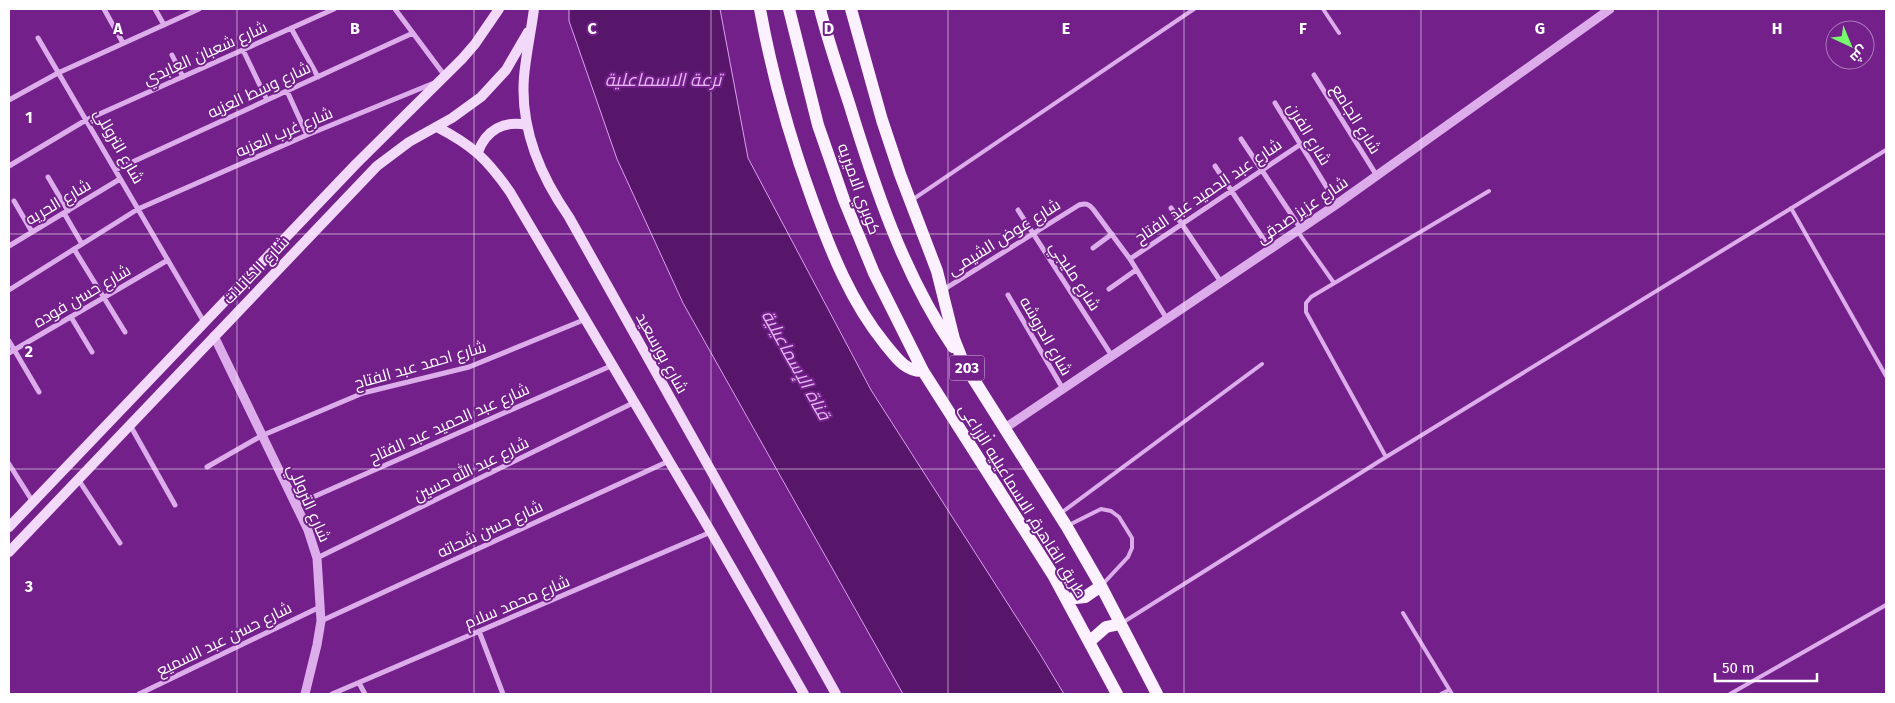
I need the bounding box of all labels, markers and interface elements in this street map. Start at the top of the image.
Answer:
street label: شارع شعبان العابدي [140,17,272,93]
text: A [112,19,123,38]
text: B [350,19,360,38]
text: C [587,19,597,38]
text: D [824,19,834,38]
text: E [1062,19,1070,38]
text: F [1299,19,1307,38]
text: G [1535,19,1545,38]
text: H [1772,19,1782,38]
north arrow [1825,20,1875,70]
text: ش [1846,42,1871,66]
street label: شارع وسط العزبه [205,58,314,124]
water label: ترعة الاسماعلية [605,69,724,91]
street label: شارع الجامع [1325,81,1385,158]
street label: شارع الفرن [1281,99,1335,170]
street label: شارع غرب العزبه [233,103,336,163]
street label: شارع التروللي [86,105,148,189]
text: 1 [25,108,33,127]
street label: شارع عبد الحميد عبد الفتاح [1131,135,1286,249]
street label: كوبري الاميريه [830,141,884,239]
street label: شارع عزيز صدقى [1253,172,1353,249]
street label: شارع الحريه [22,175,95,231]
street label: شارع عوض الشيمى [944,195,1065,281]
street label: شارع الكابلات [219,232,294,309]
street label: شارع مليجي [1042,238,1104,316]
street label: شارع حسن فوده [30,261,135,333]
street label: شارع الدروشه [1014,293,1076,380]
water label: قناة الإسماعيلية [757,306,836,425]
street label: شارع بورسعيد [630,309,692,398]
street label: شارع احمد عبد الفتاح [352,337,489,395]
text: 2 [25,342,33,361]
road number: 203 [950,356,984,380]
street label: شارع عبد الحميد عبد الفتاح [366,379,533,469]
street label: طريق القاهرة, الاسماعيليه الزراعى [954,400,1091,602]
street label: شارع عبد الله حسين [410,432,533,507]
street label: شارع التروللي [280,461,335,547]
street label: شارع حسن شحاته [434,496,547,564]
street label: شارع محمد سلام [461,571,573,635]
text: 3 [24,577,33,596]
street label: شارع حسن عبد السميع [153,598,296,682]
scale bar [1715,650,1818,682]
text: 50 m [1722,659,1755,677]

